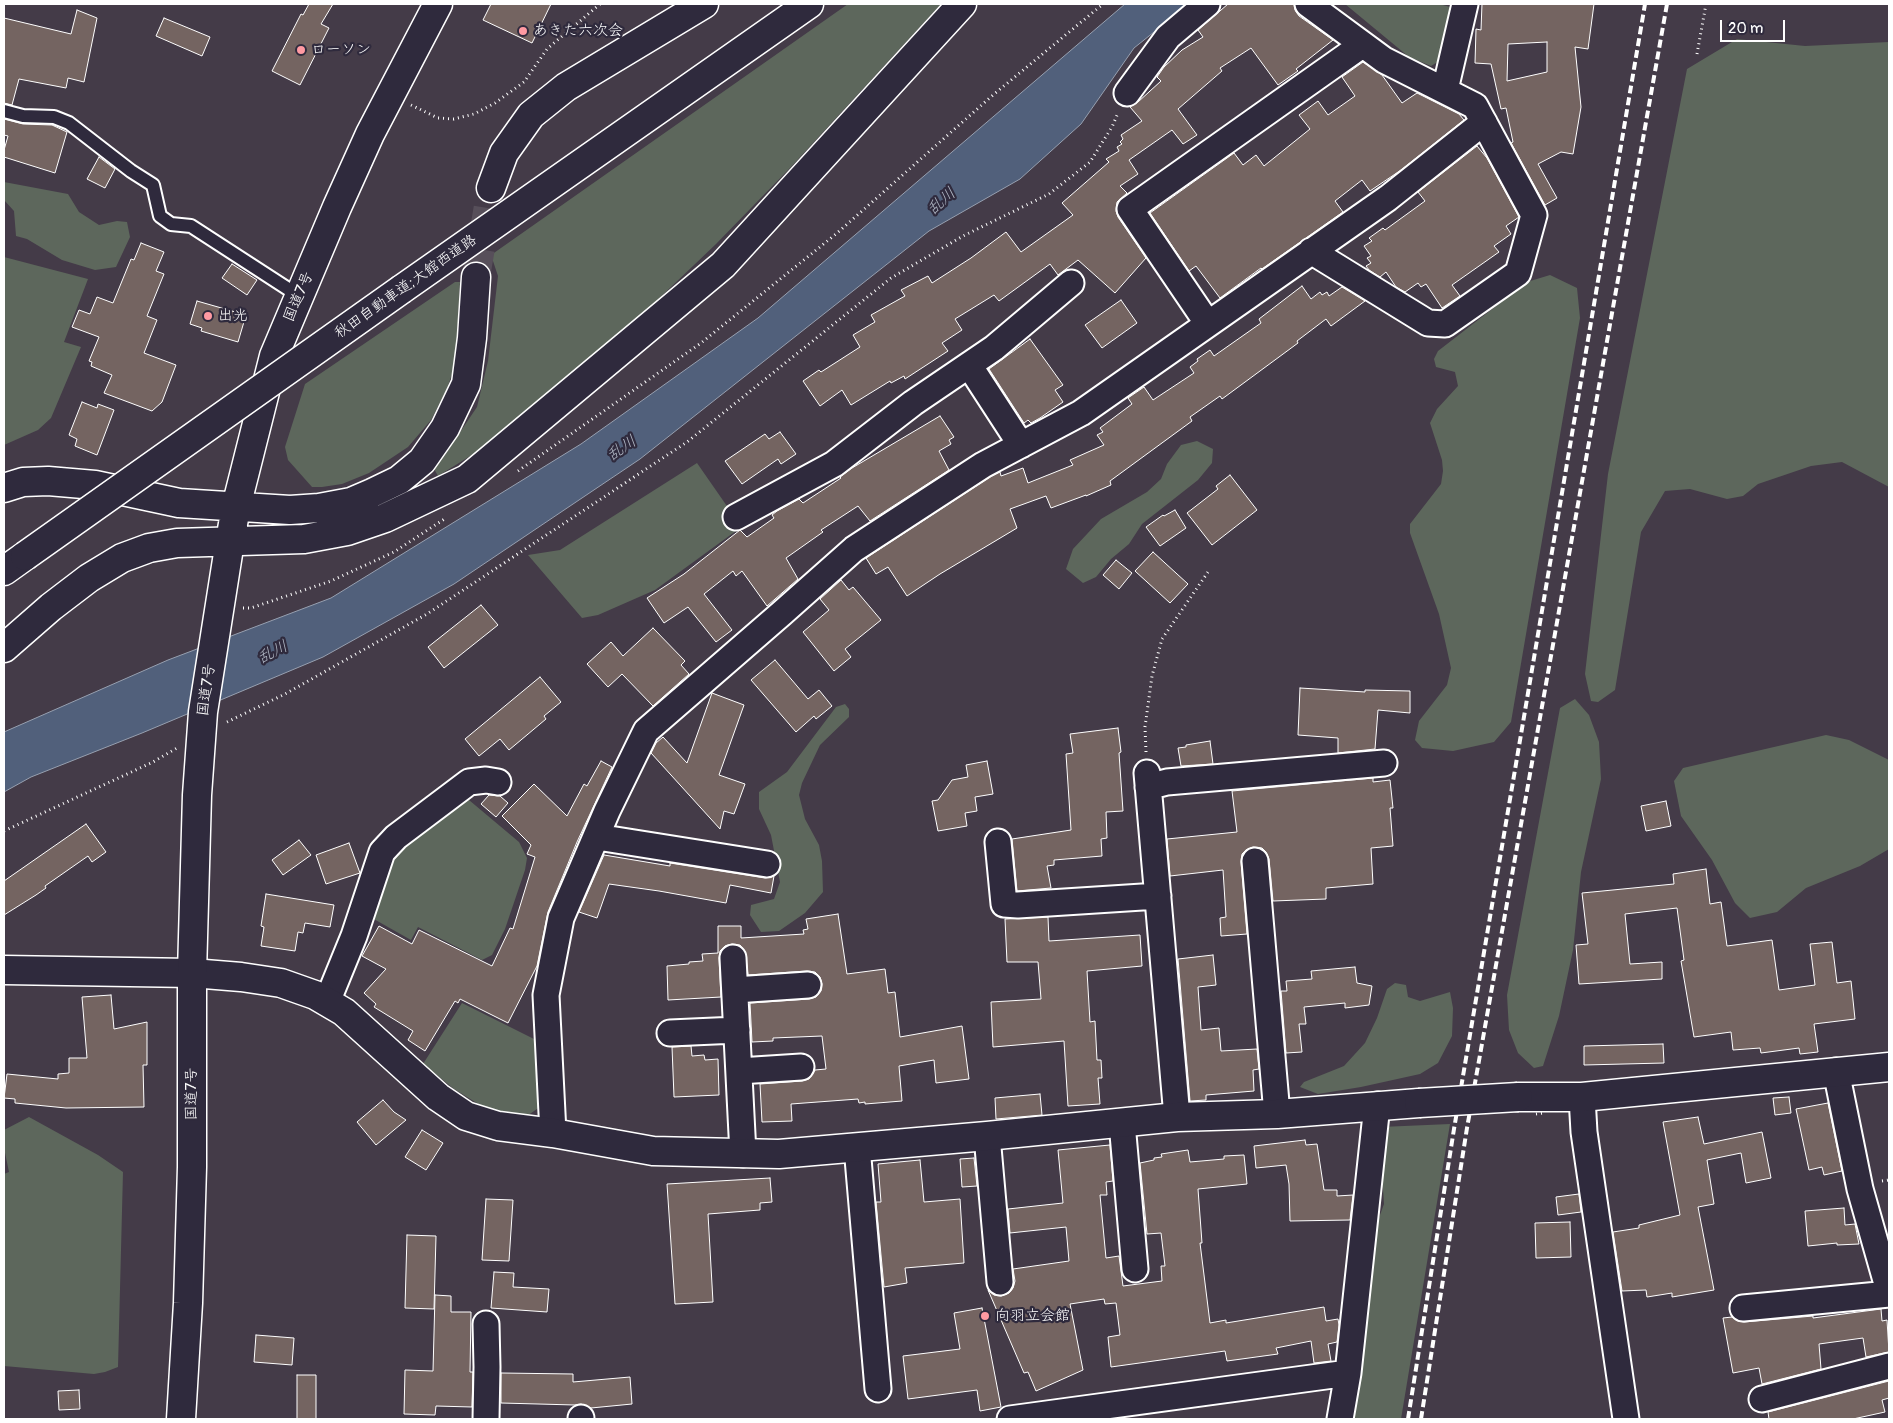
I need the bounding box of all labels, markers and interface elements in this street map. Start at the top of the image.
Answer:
scale bar [1723,10,1788,42]
text: 20 m [1728,19,1763,38]
place label: あきた六次会 [533,22,623,40]
marker: あきた六次会 [517,25,529,37]
place label: ローソン [311,41,371,59]
marker: ローソン [295,44,307,56]
water label: 乱川 [924,184,960,220]
street label: 秋田自動車道;大館西道路 [332,231,480,343]
street label: 国道7号 [280,269,318,325]
place label: 出光 [218,307,248,325]
marker: 出光 [202,310,214,322]
water label: 乱川 [603,432,641,466]
water label: 乱川 [254,637,292,669]
street label: 国道7号 [194,663,220,717]
street label: 国道7号 [183,1068,201,1120]
place label: 向羽立会館 [995,1307,1070,1325]
marker: 向羽立会館 [979,1310,991,1322]

